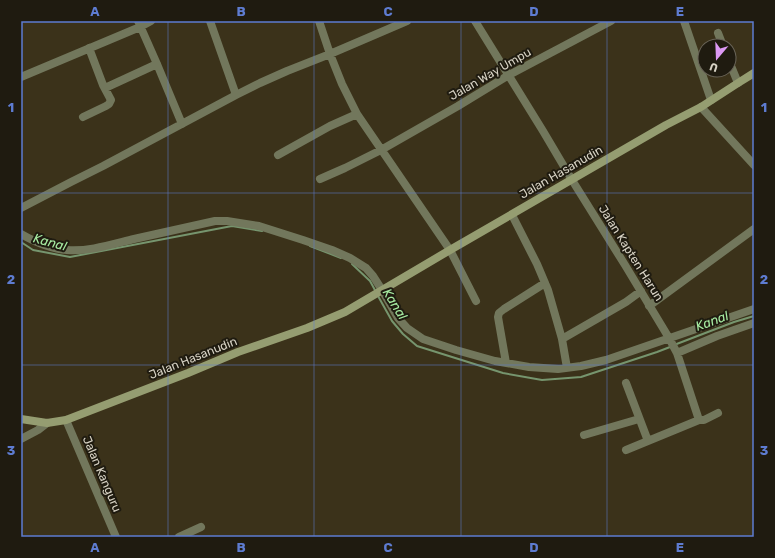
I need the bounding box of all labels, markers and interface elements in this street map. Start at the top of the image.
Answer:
text: A [90,4,100,19]
text: B [236,4,246,19]
text: C [383,4,393,19]
text: D [529,4,539,19]
text: E [676,4,684,19]
north arrow [697,38,737,78]
street label: Jalan Way Umpu [447,45,533,103]
text: U [708,60,720,74]
text: 1 [8,100,14,115]
text: 1 [761,100,767,115]
street label: Jalan Hasanudin [517,143,605,201]
street label: Jalan Kapten Harun [596,202,666,304]
water label: Kanal [32,230,69,254]
text: 2 [7,272,15,287]
text: 2 [760,272,768,287]
water label: Kanal [380,286,411,323]
water label: Kanal [693,308,731,334]
street label: Jalan Hasanudin [147,334,239,382]
street label: Jalan Kanguru [80,434,124,514]
text: 3 [7,443,16,458]
text: 3 [760,443,769,458]
text: A [90,540,100,555]
text: B [236,540,246,555]
text: C [383,540,393,555]
text: D [529,540,539,555]
text: E [676,540,684,555]

